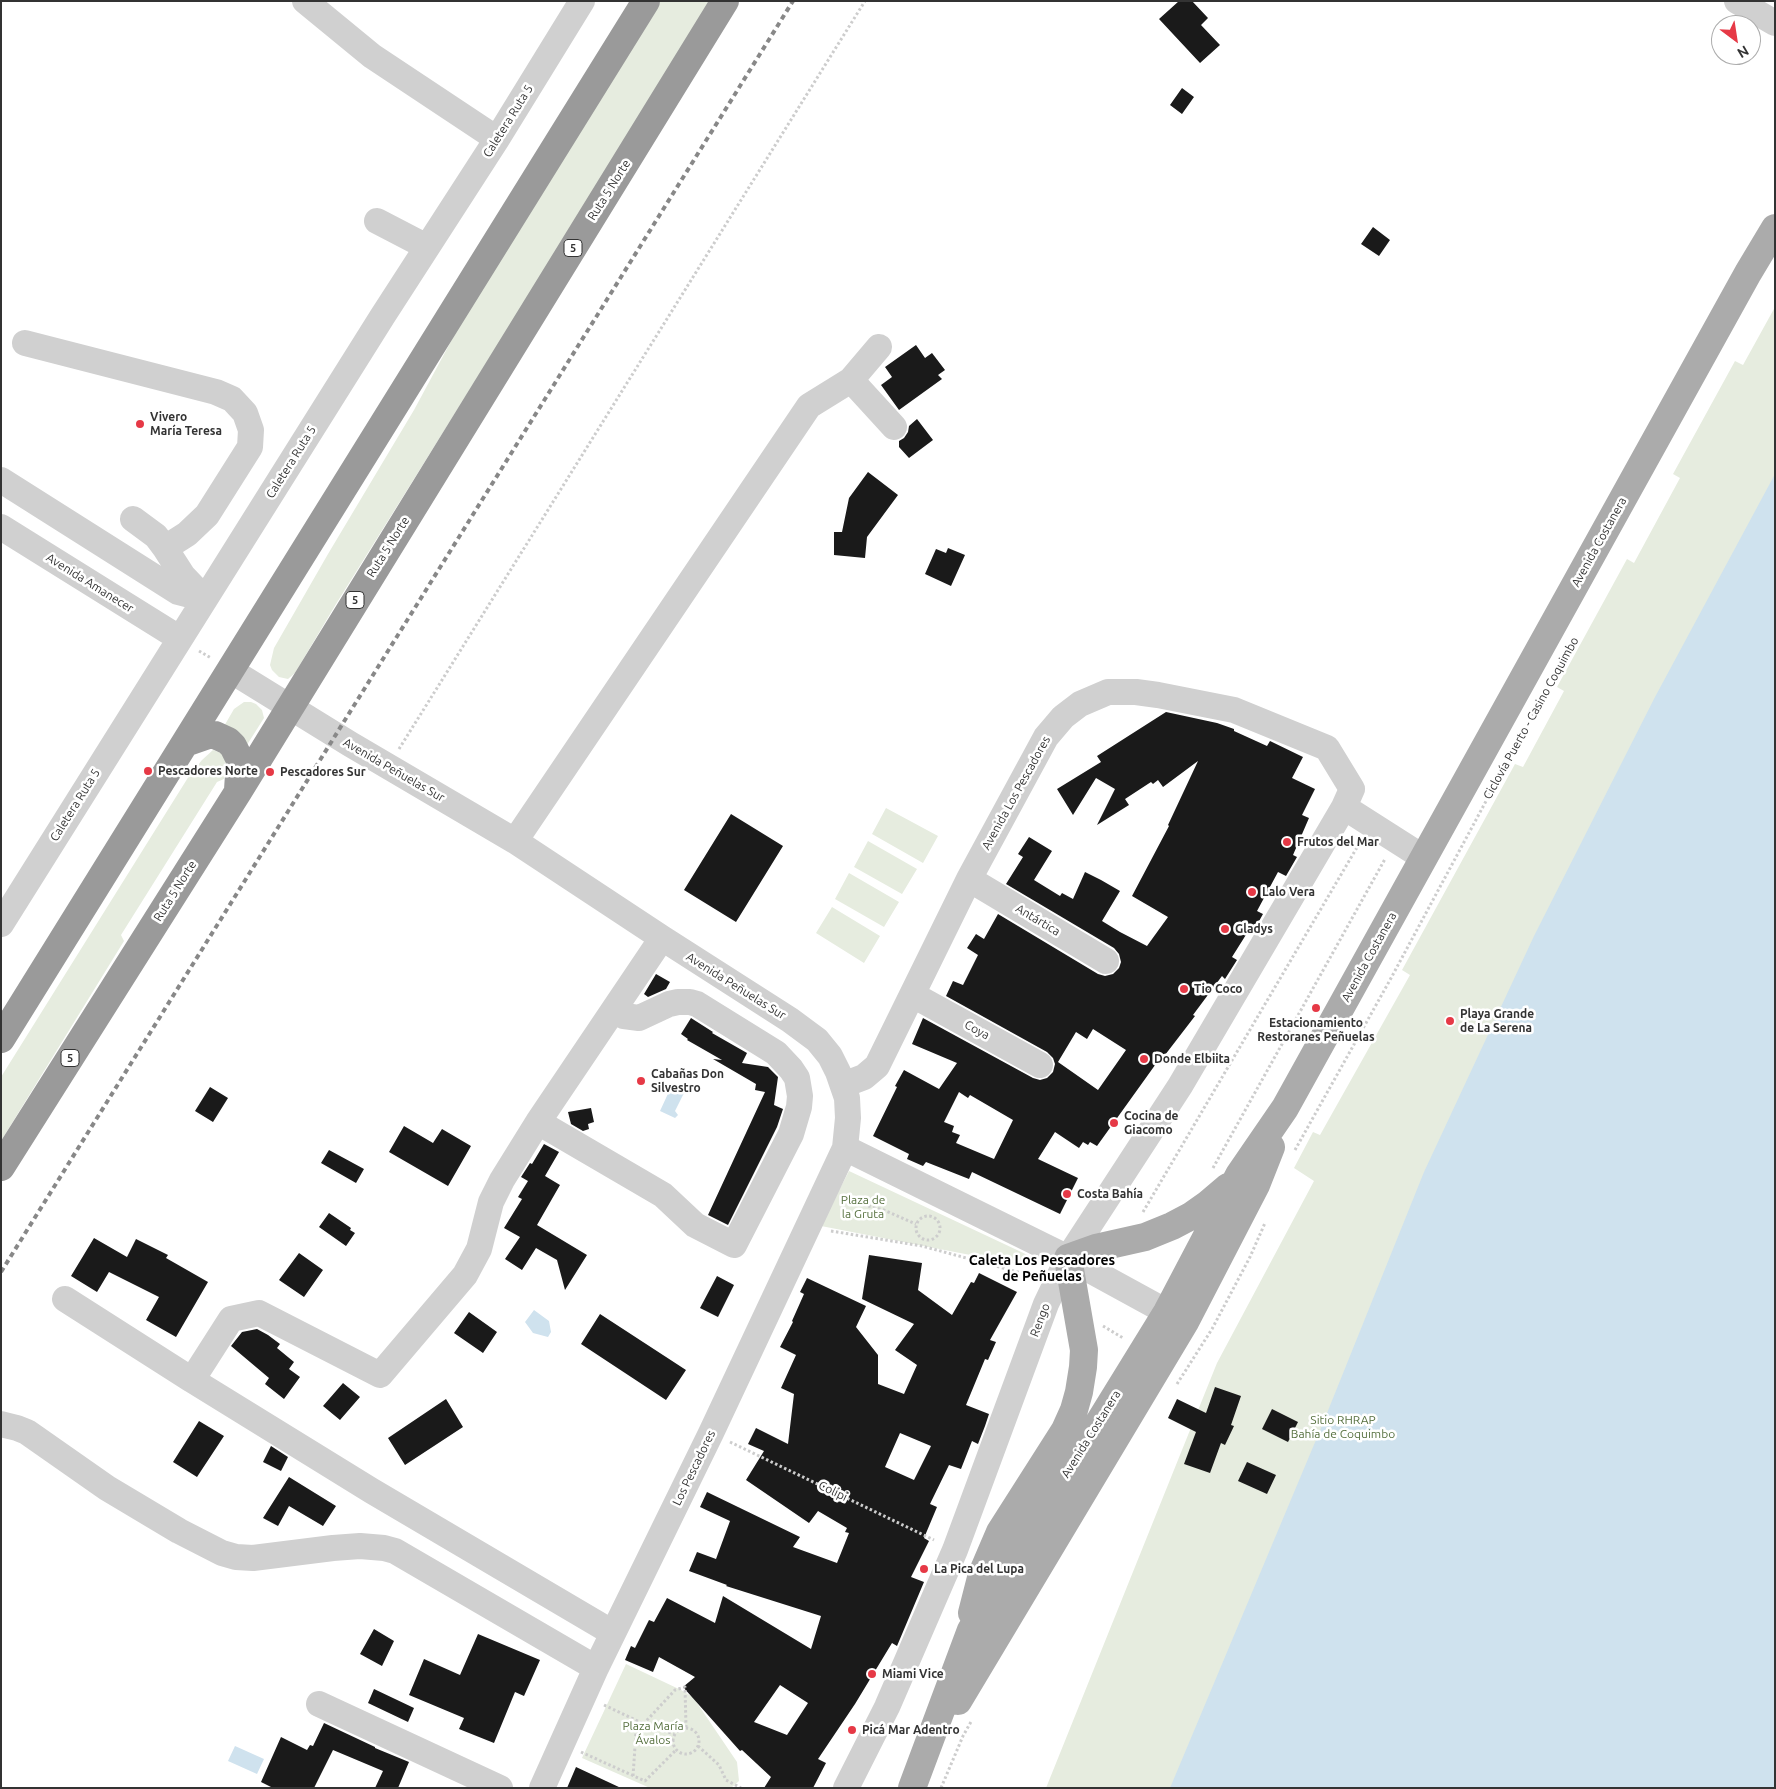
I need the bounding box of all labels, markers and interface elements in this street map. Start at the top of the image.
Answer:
north arrow [1711,15,1761,65]
text: N [1735,42,1752,62]
street label: Caletera Ruta 5 [480,82,536,160]
street label: Ruta 5 Norte [585,157,633,223]
road number: 5 [564,240,582,256]
place label: Vivero María Teresa [150,410,222,438]
marker: Vivero María Teresa [134,418,146,430]
street label: Caletera Ruta 5 [263,423,319,501]
street label: Avenida Costanera [1568,495,1630,589]
street label: Ruta 5 Norte [364,514,412,580]
street label: Avenida Amanecer [44,550,136,616]
road number: 5 [346,592,364,608]
street label: Ciclovía Puerto - Casino Coquimbo [1480,634,1582,802]
street label: Avenida Los Pescadores [979,734,1053,852]
street label: Avenida Peñuelas Sur [341,735,447,805]
place label: Pescadores Norte [158,764,258,778]
marker: Pescadores Norte [142,765,154,777]
place label: Pescadores Sur [280,765,366,779]
street label: Caletera Ruta 5 [47,766,103,844]
marker: Pescadores Sur [264,766,276,778]
place label: Frutos del Mar [1297,835,1379,849]
marker: Frutos del Mar [1281,836,1293,848]
street label: Ruta 5 Norte [151,858,199,924]
place label: Lalo Vera [1262,885,1315,899]
marker: Lalo Vera [1246,886,1258,898]
street label: Antártica [1013,901,1063,939]
street label: Avenida Costanera [1338,910,1400,1004]
place label: Gladys [1235,922,1273,936]
marker: Gladys [1219,923,1231,935]
street label: Avenida Peñuelas Sur [684,950,788,1022]
place label: Tio Coco [1194,982,1243,996]
marker: Tio Coco [1178,983,1190,995]
marker: Estacionamiento Restoranes Peñuelas [1310,1002,1322,1014]
place label: Playa Grande de La Serena [1460,1007,1534,1035]
marker: Playa Grande de La Serena [1444,1015,1456,1027]
place label: Estacionamiento Restoranes Peñuelas [1257,1016,1375,1044]
street label: Coya [962,1017,992,1043]
road number: 5 [61,1050,79,1066]
place label: Donde Elbiita [1154,1052,1230,1066]
marker: Donde Elbiita [1138,1053,1150,1065]
place label: Cabañas Don Silvestro [651,1067,724,1095]
marker: Cabañas Don Silvestro [635,1075,647,1087]
place label: Cocina de Giacomo [1124,1109,1178,1137]
marker: Cocina de Giacomo [1108,1117,1120,1129]
place label: Costa Bahía [1077,1187,1143,1201]
marker: Costa Bahía [1061,1188,1073,1200]
park label: Plaza de la Gruta [841,1193,885,1221]
district label: Caleta Los Pescadores de Peñuelas [969,1252,1115,1284]
street label: Rengo [1027,1301,1053,1339]
street label: Avenida Costanera [1058,1388,1124,1480]
park label: Sitio RHRAP Bahía de Coquimbo [1291,1413,1395,1441]
street label: Los Pescadores [670,1428,718,1508]
street label: Colipi [816,1478,850,1504]
place label: La Pica del Lupa [934,1562,1024,1576]
marker: La Pica del Lupa [918,1563,930,1575]
place label: Miami Vice [882,1667,944,1681]
marker: Miami Vice [866,1668,878,1680]
park label: Plaza María Ávalos [622,1719,684,1747]
place label: Picá Mar Adentro [862,1723,960,1737]
marker: Picá Mar Adentro [846,1724,858,1736]

